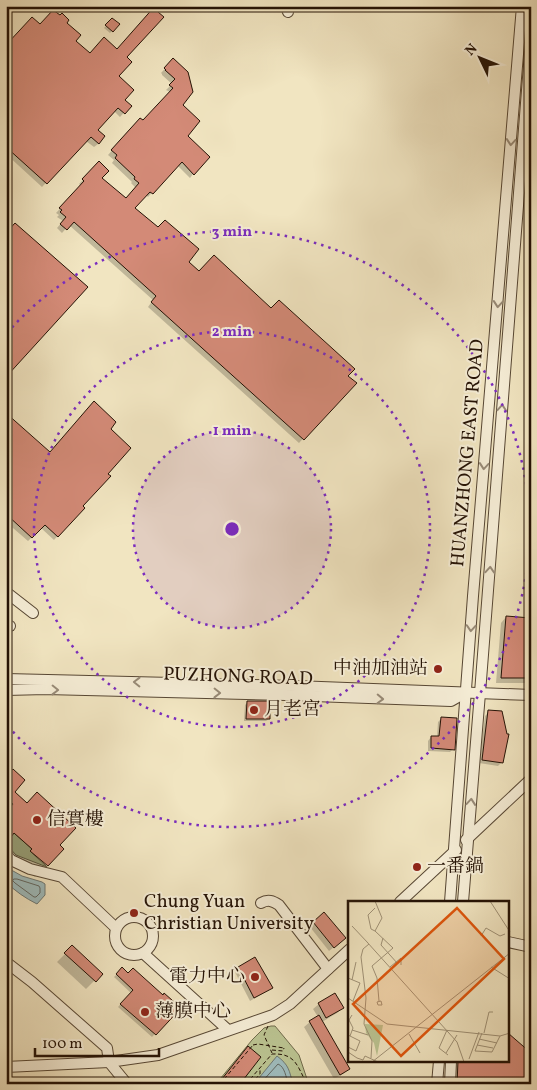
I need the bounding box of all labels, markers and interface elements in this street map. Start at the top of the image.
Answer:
north arrow [454,32,504,82]
text: N [461,40,482,60]
one-way arrow [506,138,517,146]
text: 3 min [212,222,252,243]
one-way arrow [492,300,503,308]
text: 2 min [212,322,252,343]
street label: HUANZHONG EAST ROAD [445,338,491,568]
one-way arrow [497,404,508,412]
text: 1 min [213,421,251,442]
one-way arrow [479,462,490,470]
centre of rings [223,520,241,538]
one-way arrow [484,566,495,574]
one-way arrow [465,624,476,632]
place label: 中油加油站 [333,656,428,682]
street label: PUZHONG ROAD [163,661,313,693]
marker: 中油加油站 [432,663,444,675]
one-way arrow [133,677,141,688]
one-way arrow [51,684,59,695]
one-way arrow [214,688,222,699]
one-way arrow [376,693,384,704]
place label: 月老宮 [264,697,321,723]
marker: 月老宮 [248,704,260,716]
one-way arrow [465,797,476,805]
place label: 信實樓 [47,807,104,833]
marker: 信實樓 [31,814,43,826]
place label: 一番鍋 [427,854,484,880]
marker: 一番鍋 [411,861,423,873]
place label: Chung Yuan Christian University [144,889,314,937]
inset map [348,901,510,1062]
marker: Chung Yuan Christian University [128,907,140,919]
place label: 電力中心 [169,964,245,990]
marker: 電力中心 [249,971,261,983]
place label: 薄膜中心 [155,999,231,1025]
marker: 薄膜中心 [139,1006,151,1018]
scale bar [35,1025,159,1057]
text: 100 m [42,1034,82,1055]

